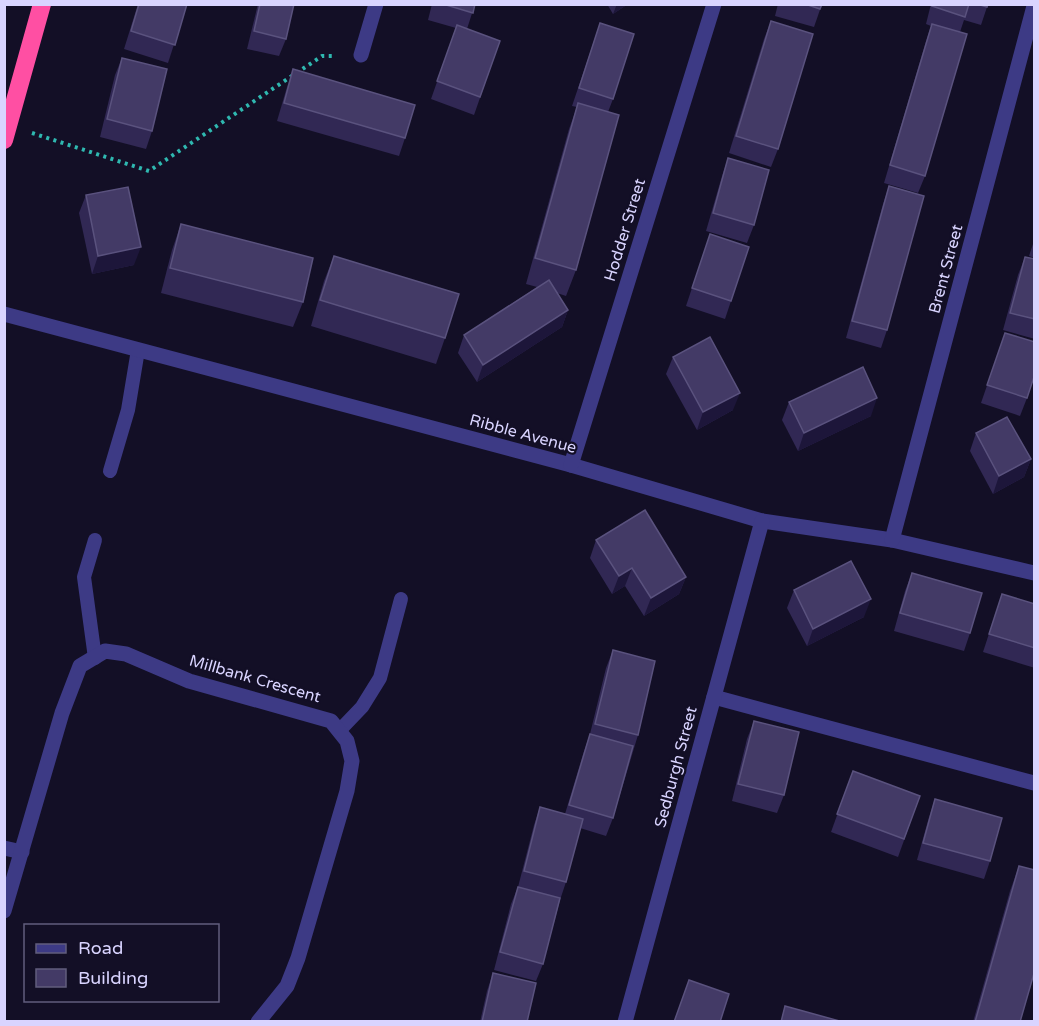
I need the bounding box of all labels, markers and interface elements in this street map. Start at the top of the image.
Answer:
street label: Hodder Street [600,176,650,284]
street label: Brent Street [925,222,967,316]
street label: Ribble Avenue [467,410,579,458]
street label: Millbank Crescent [187,651,323,707]
street label: Sedburgh Street [650,704,702,830]
legend [24,924,219,1002]
text: Road [78,937,123,959]
text: Building [78,967,148,989]

